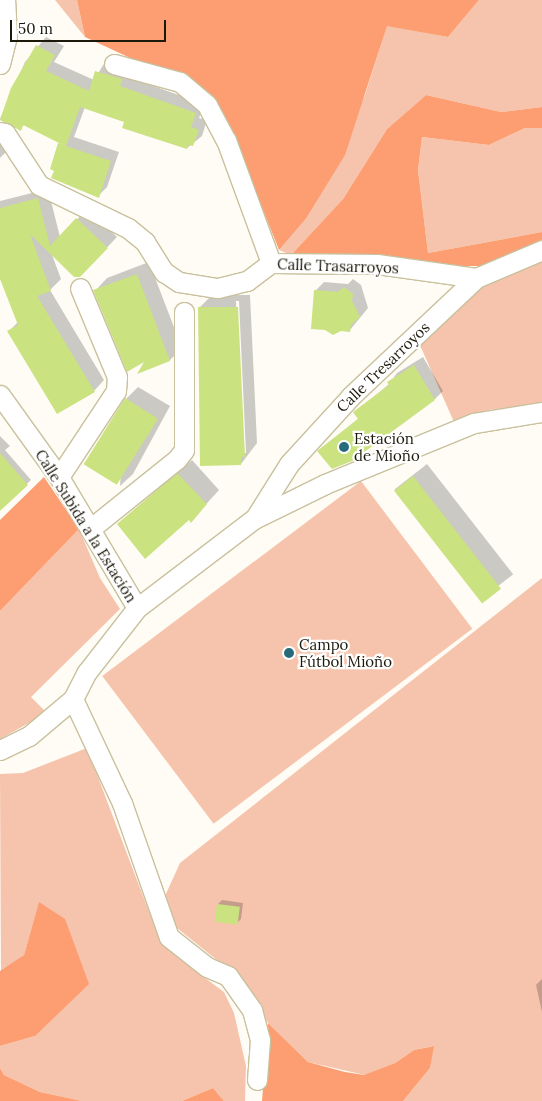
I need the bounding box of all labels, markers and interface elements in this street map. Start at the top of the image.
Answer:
scale bar [12,10,169,42]
text: 50 m [18,19,53,38]
street label: Calle Trasarroyos [277,255,399,277]
street label: Calle Tresarroyos [333,318,433,416]
place label: Estación de Mioño [354,429,420,464]
marker: Estación de Mioño [338,441,350,453]
street label: Calle Subida a la Estación [32,446,140,606]
place label: Campo Fútbol Mioño [299,635,392,670]
marker: Campo Fútbol Mioño [283,647,295,659]

